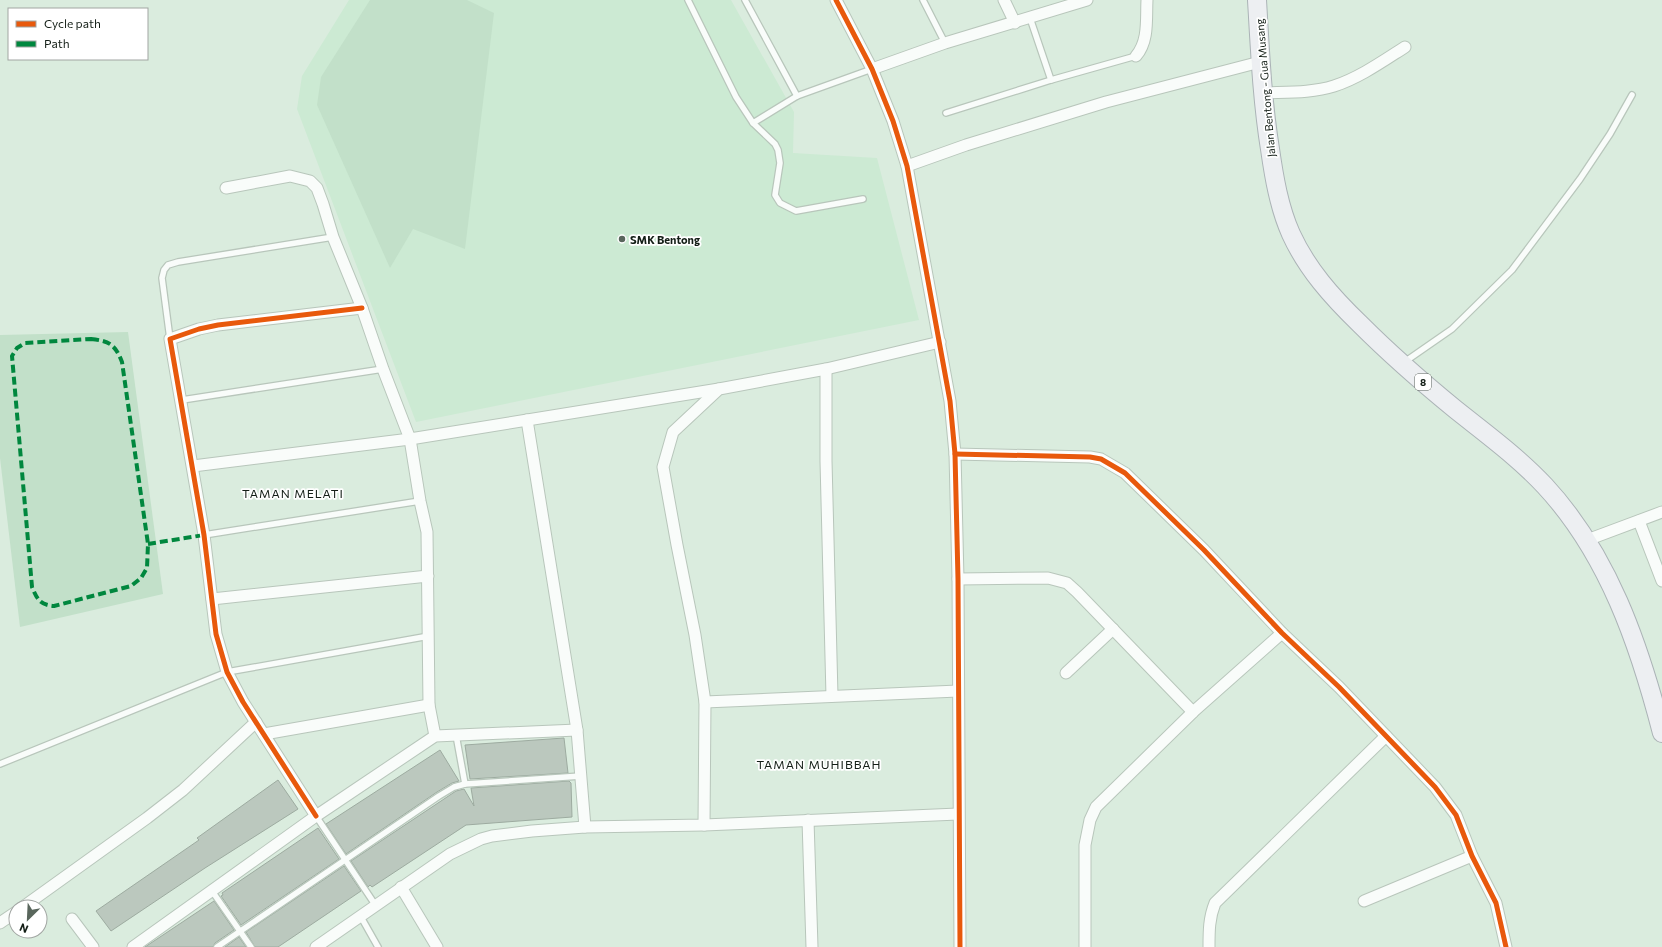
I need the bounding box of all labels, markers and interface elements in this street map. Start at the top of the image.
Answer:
legend [8,8,148,60]
text: Cycle path [44,16,101,30]
street label: Jalan Bentong - Gua Musang [1252,18,1279,158]
text: Path [44,36,70,50]
place label: SMK Bentong [630,233,700,246]
marker: SMK Bentong [617,234,627,244]
road number: 8 [1415,374,1431,390]
district label: TAMAN MELATI [242,486,344,500]
district label: TAMAN MUHIBBAH [756,757,882,771]
north arrow [8,899,48,939]
text: N [17,921,30,936]

